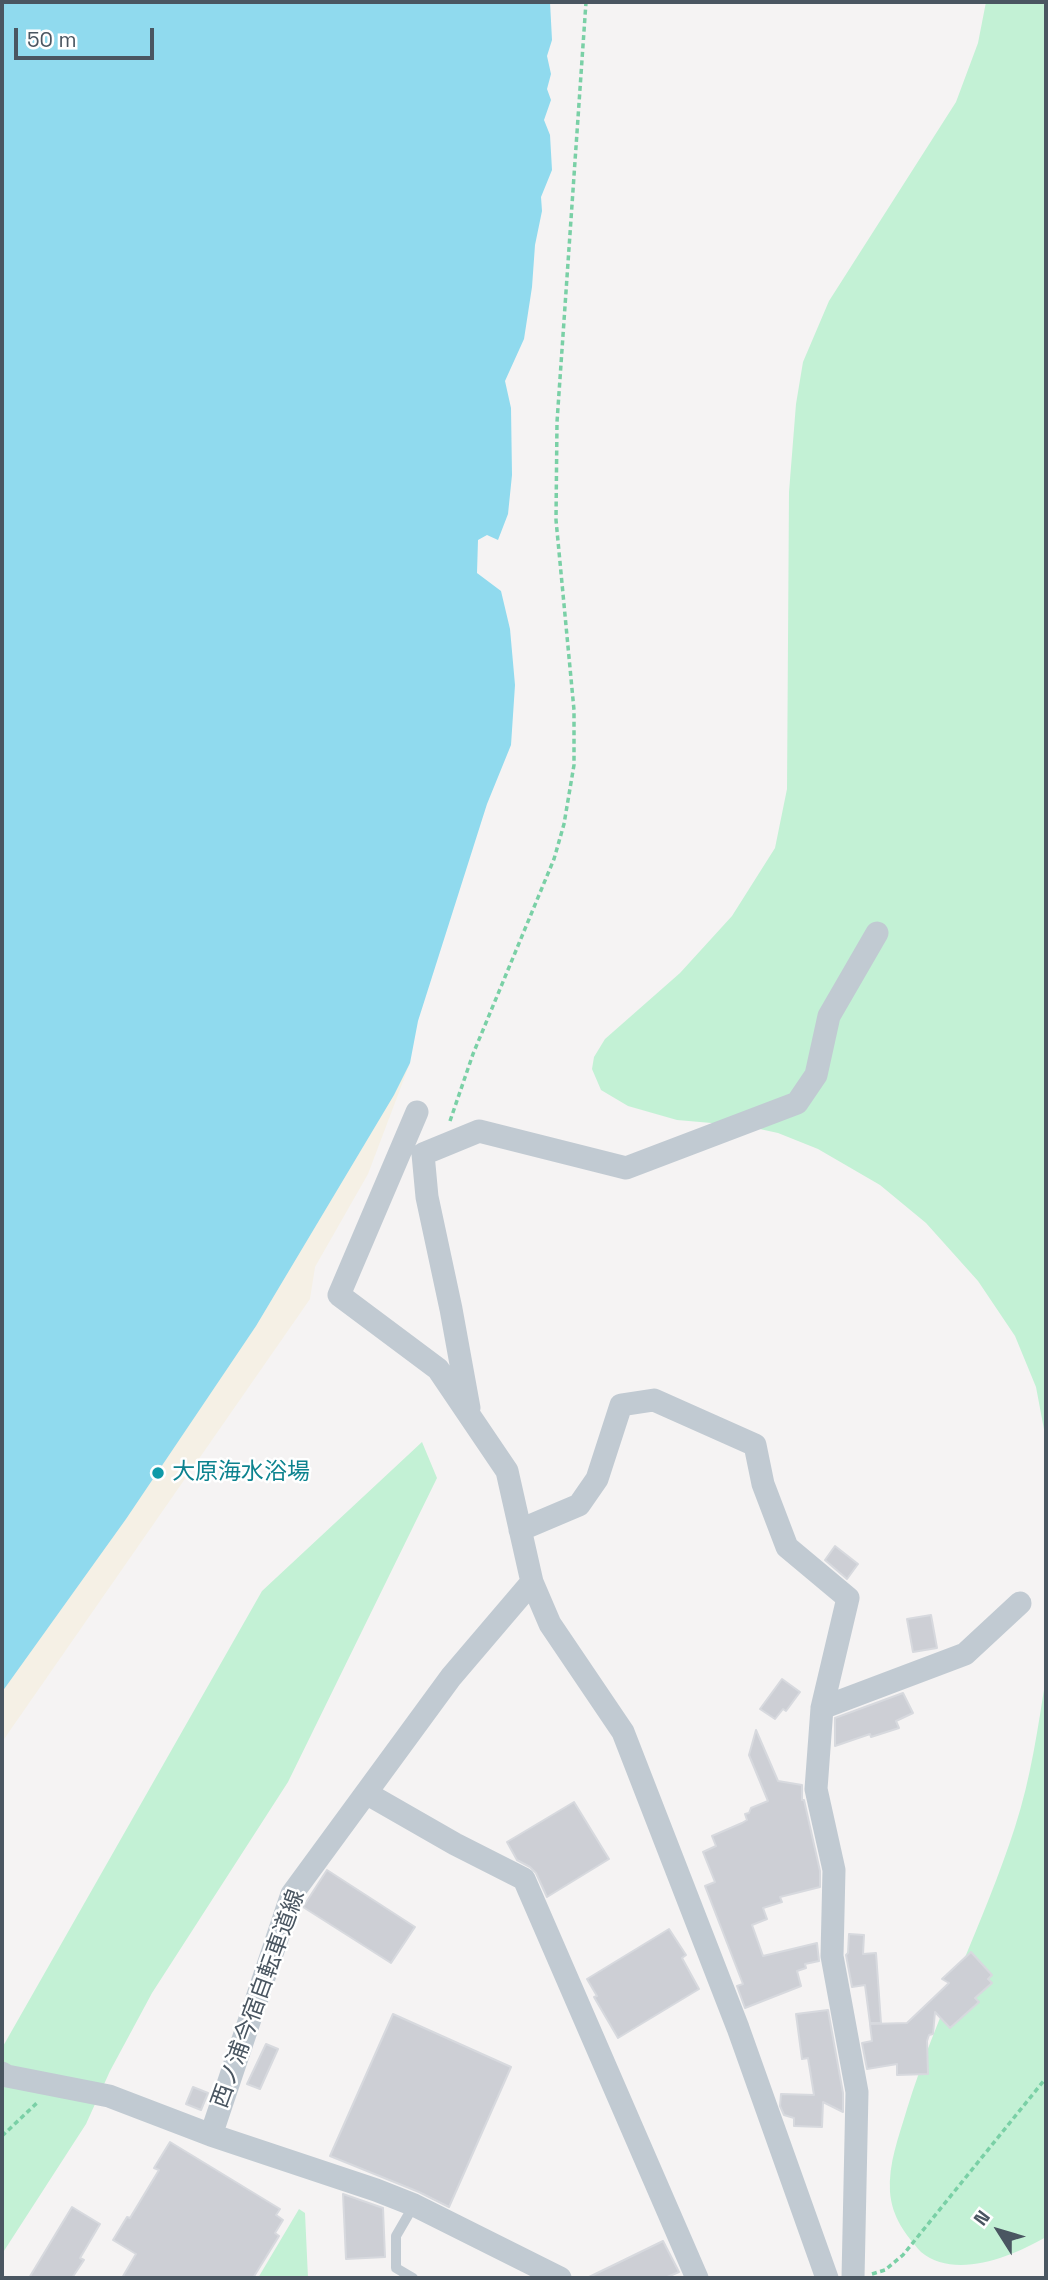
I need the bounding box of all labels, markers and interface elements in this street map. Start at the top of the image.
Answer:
scale bar [18,14,158,58]
text: 50 m [27,26,77,53]
place label: 大原海水浴場 [172,1459,310,1487]
marker: 大原海水浴場 [150,1465,166,1481]
street label: 西ノ浦今宿自転車道線 [207,1886,311,2112]
north arrow [964,2196,1034,2266]
text: N [968,2205,996,2231]

